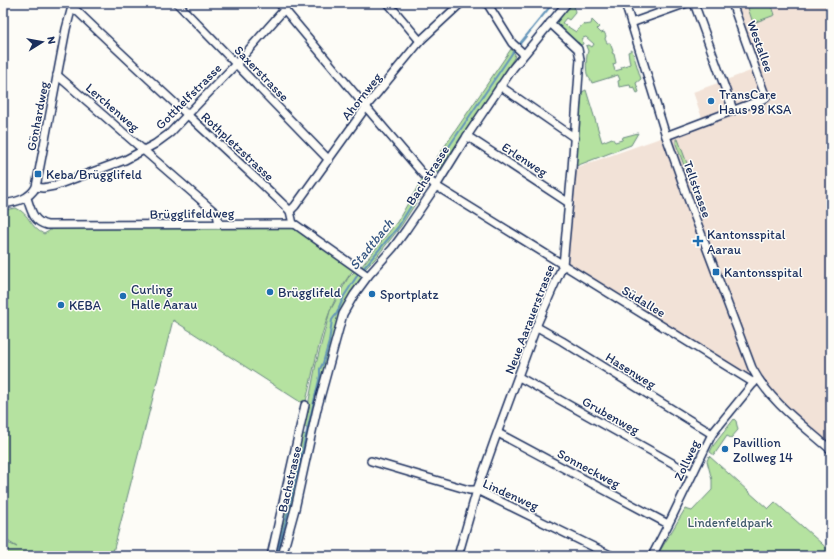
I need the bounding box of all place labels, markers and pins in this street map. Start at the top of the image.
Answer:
place label: TransCare Haus 98 KSA [719,87,792,117]
marker: TransCare Haus 98 KSA [706,96,716,106]
place label: Keba/Brügglifeld [46,167,142,182]
marker: Keba/Brügglifeld [33,169,43,179]
place label: Kantonsspital Aarau [707,227,786,257]
marker: Kantonsspital Aarau [692,235,704,247]
place label: Kantonsspital [724,265,803,280]
marker: Kantonsspital [711,267,721,277]
place label: Curling Halle Aarau [131,282,197,312]
place label: Brügglifeld [278,285,341,300]
marker: Brügglifeld [265,287,275,297]
place label: Sportplatz [380,287,439,302]
marker: Sportplatz [367,289,377,299]
marker: Curling Halle Aarau [118,291,128,301]
place label: KEBA [69,298,102,313]
marker: KEBA [56,300,66,310]
place label: Pavillion Zollweg 14 [733,435,793,465]
marker: Pavillion Zollweg 14 [720,444,730,454]

